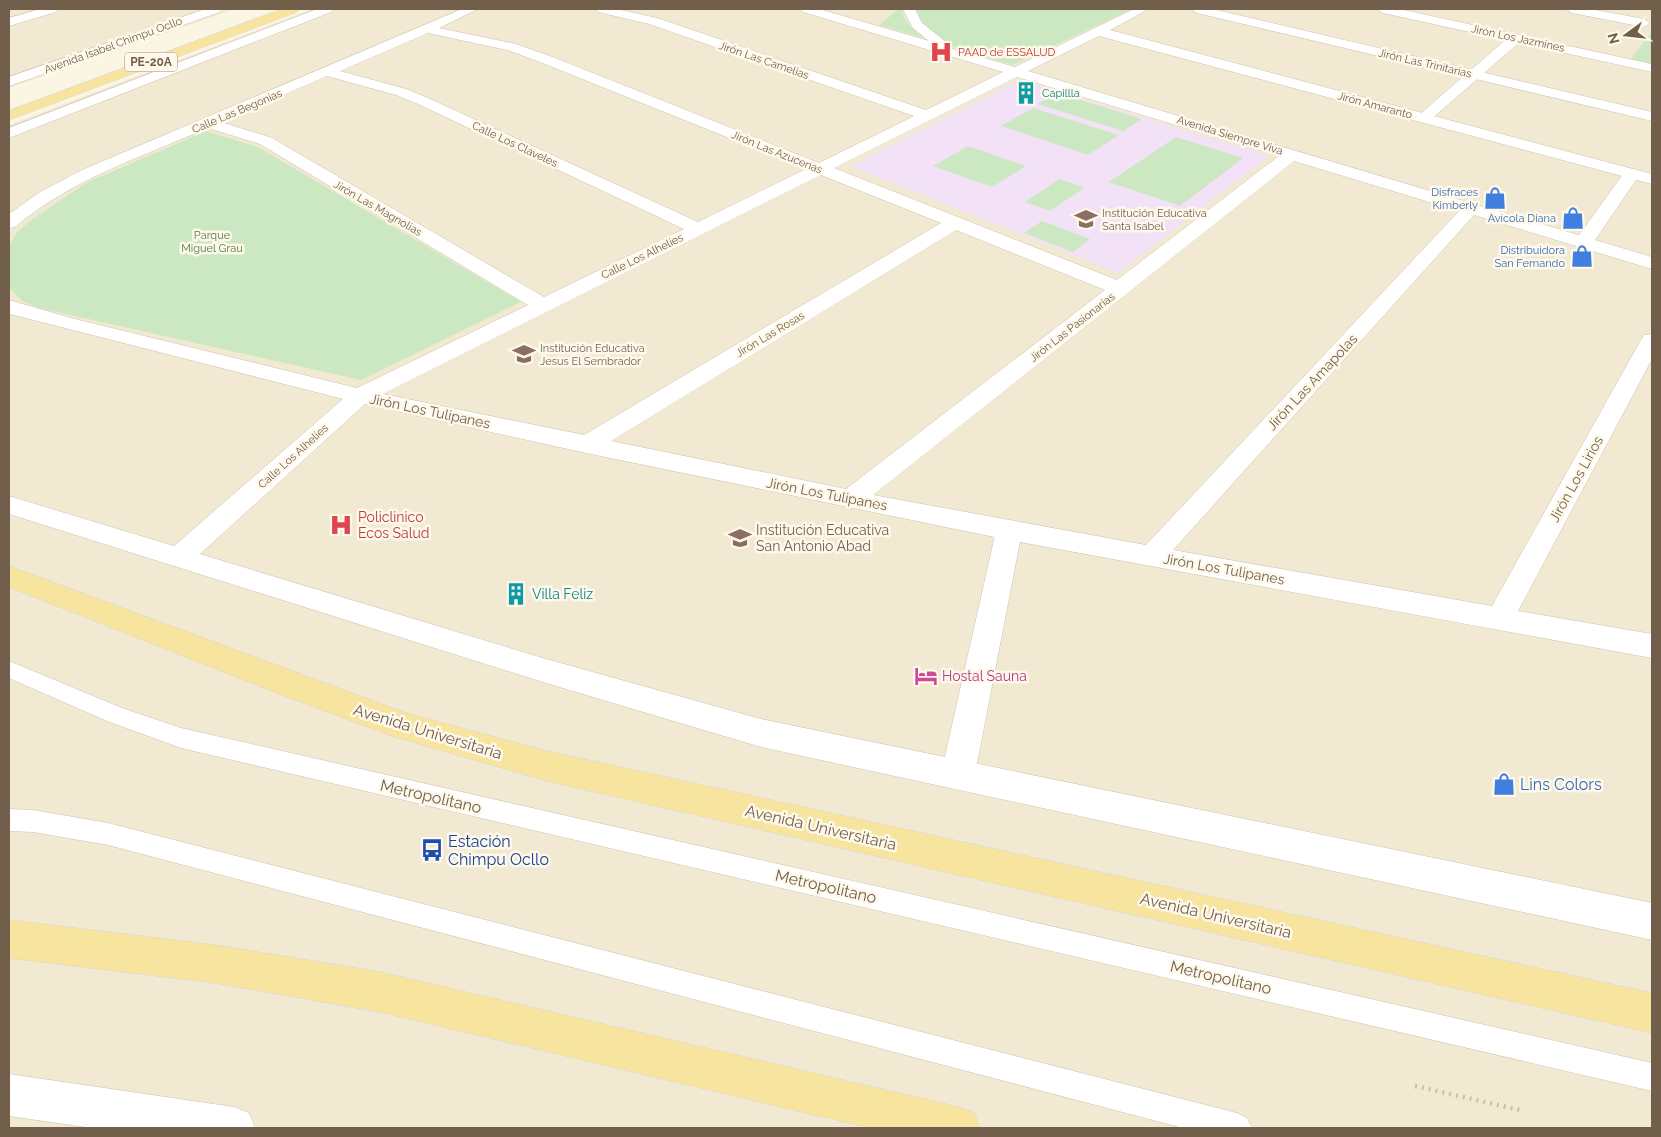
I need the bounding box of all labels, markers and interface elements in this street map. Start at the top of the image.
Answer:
north arrow [1601,10,1651,60]
street label: Avenida Isabel Chimpu Ocllo [42,14,184,77]
street label: Jirón Los Jazmines [1470,22,1566,55]
text: N [1604,31,1623,46]
street label: Jirón Las Camelias [717,39,811,82]
hospital icon: PAAD de ESSALUD [928,39,954,65]
place label: PAAD de ESSALUD [958,46,1056,59]
street label: Jirón Las Trinitarias [1377,46,1473,81]
road number: PE-20A [125,52,177,72]
building icon: Capillla [1013,80,1039,106]
street label: Calle Las Begonias [190,87,284,136]
place label: Capillla [1042,87,1080,100]
street label: Jirón Amaranto [1336,89,1414,122]
street label: Avenida Siempre Viva [1175,113,1284,158]
street label: Calle Los Claveles [470,119,560,170]
street label: Jirón Las Azucenas [729,128,824,177]
street label: Jirón Las Magnolias [331,178,424,239]
shop icon: Disfraces Kimberly [1482,185,1508,211]
place label: Disfraces Kimberly [1431,186,1478,212]
shop icon: Avícola Diana [1560,205,1586,231]
school or university icon: Institución Educativa Santa Isabel [1073,206,1099,232]
place label: Institución Educativa Santa Isabel [1102,207,1207,233]
place label: Avícola Diana [1488,212,1556,225]
park label: Parque Miguel Grau [181,229,243,255]
street label: Calle Los Alhelíes [599,231,685,282]
shop icon: Distribuidora San Fernando [1569,243,1595,269]
place label: Distribuidora San Fernando [1494,244,1565,270]
street label: Jirón Las Pasionarias [1027,290,1118,365]
street label: Jirón Las Rosas [734,309,807,360]
street label: Jirón Las Amapolas [1263,331,1361,433]
school or university icon: Institución Educativa Jesus El Sembrador [511,341,537,367]
place label: Institución Educativa Jesus El Sembrador [540,342,645,368]
street label: Jirón Los Tulipanes [368,390,492,432]
street label: Calle Los Alhelíes [256,421,331,491]
street label: Jirón Los Lirios [1546,433,1606,525]
street label: Jirón Los Tulipanes [765,474,889,514]
place label: Policlinico Ecos Salud [358,509,430,541]
hospital icon: Policlinico Ecos Salud [328,512,354,538]
place label: Institución Educativa San Antonio Abad [756,522,889,554]
school or university icon: Institución Educativa San Antonio Abad [727,525,753,551]
street label: Jirón Los Tulipanes [1162,550,1286,588]
building icon: Villa Feliz [503,581,529,607]
place label: Villa Feliz [532,586,593,602]
hotel icon: Hostal Sauna [913,663,939,689]
place label: Hostal Sauna [942,668,1027,684]
street label: Avenida Universitaria [351,700,505,763]
shop icon: Lins Colors [1491,771,1517,797]
place label: Lins Colors [1520,775,1602,794]
street label: Metropolitano [378,776,484,817]
street label: Avenida Universitaria [743,801,898,854]
place label: Estación Chimpu Ocllo [448,832,549,869]
bus stop icon: Estación Chimpu Ocllo [419,837,445,863]
street label: Metropolitano [773,866,879,907]
street label: Avenida Universitaria [1138,889,1293,942]
street label: Metropolitano [1168,957,1274,998]

